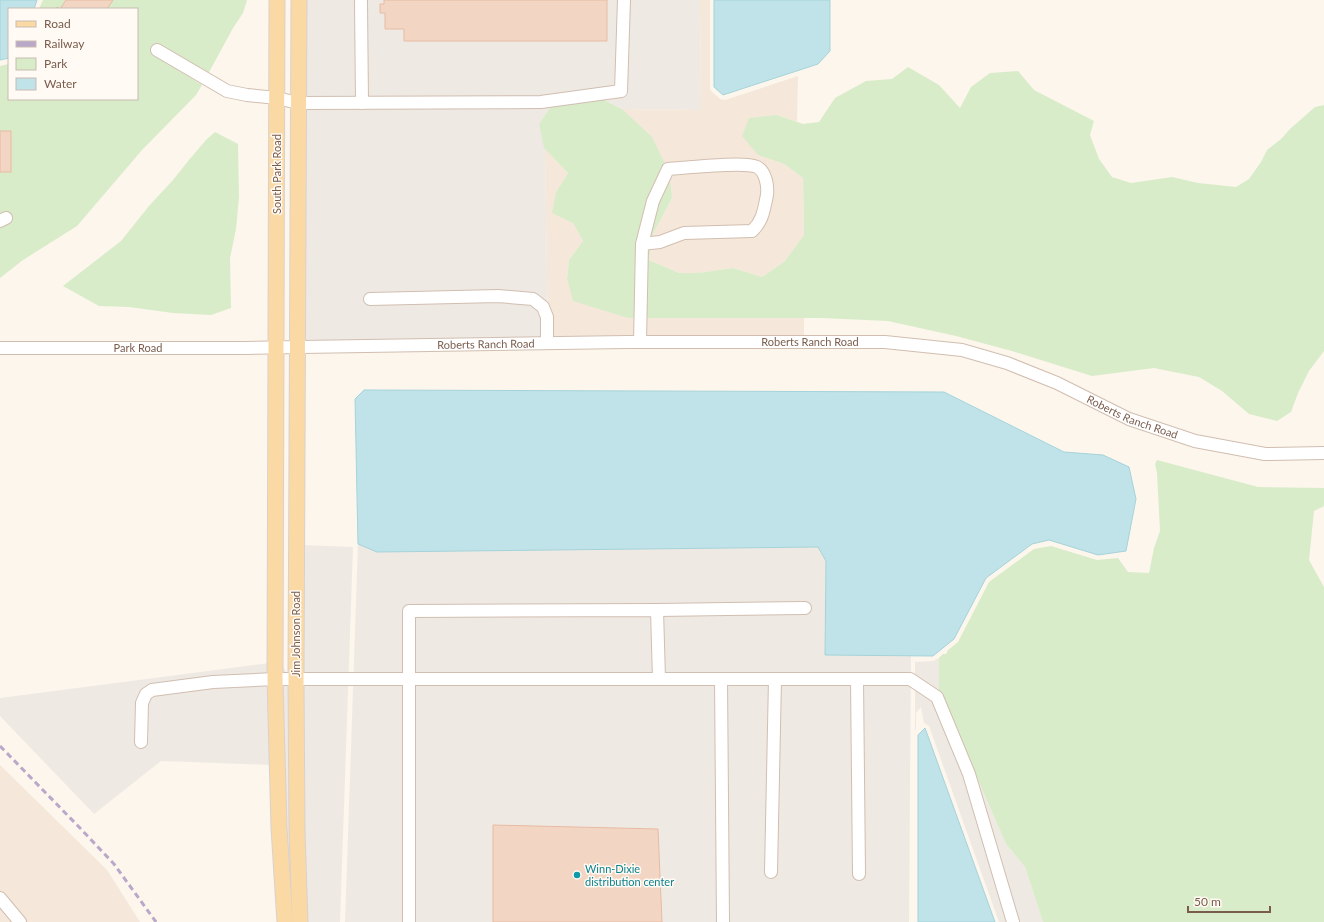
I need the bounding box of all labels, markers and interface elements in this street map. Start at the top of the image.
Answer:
legend [8,8,138,100]
text: Road [44,16,71,31]
text: Railway [44,36,85,51]
text: Park [44,56,68,71]
text: Water [44,76,77,91]
street label: South Park Road [270,134,283,214]
street label: Roberts Ranch Road [761,335,859,348]
street label: Roberts Ranch Road [437,336,535,351]
street label: Park Road [114,341,162,354]
street label: Roberts Ranch Road [1085,392,1180,441]
street label: Jim Johnson Road [289,591,302,677]
place label: Winn-Dixie distribution center [585,862,674,888]
marker: Winn-Dixie distribution center [572,870,582,880]
scale bar [1188,888,1270,914]
text: 50 m [1194,894,1221,909]

